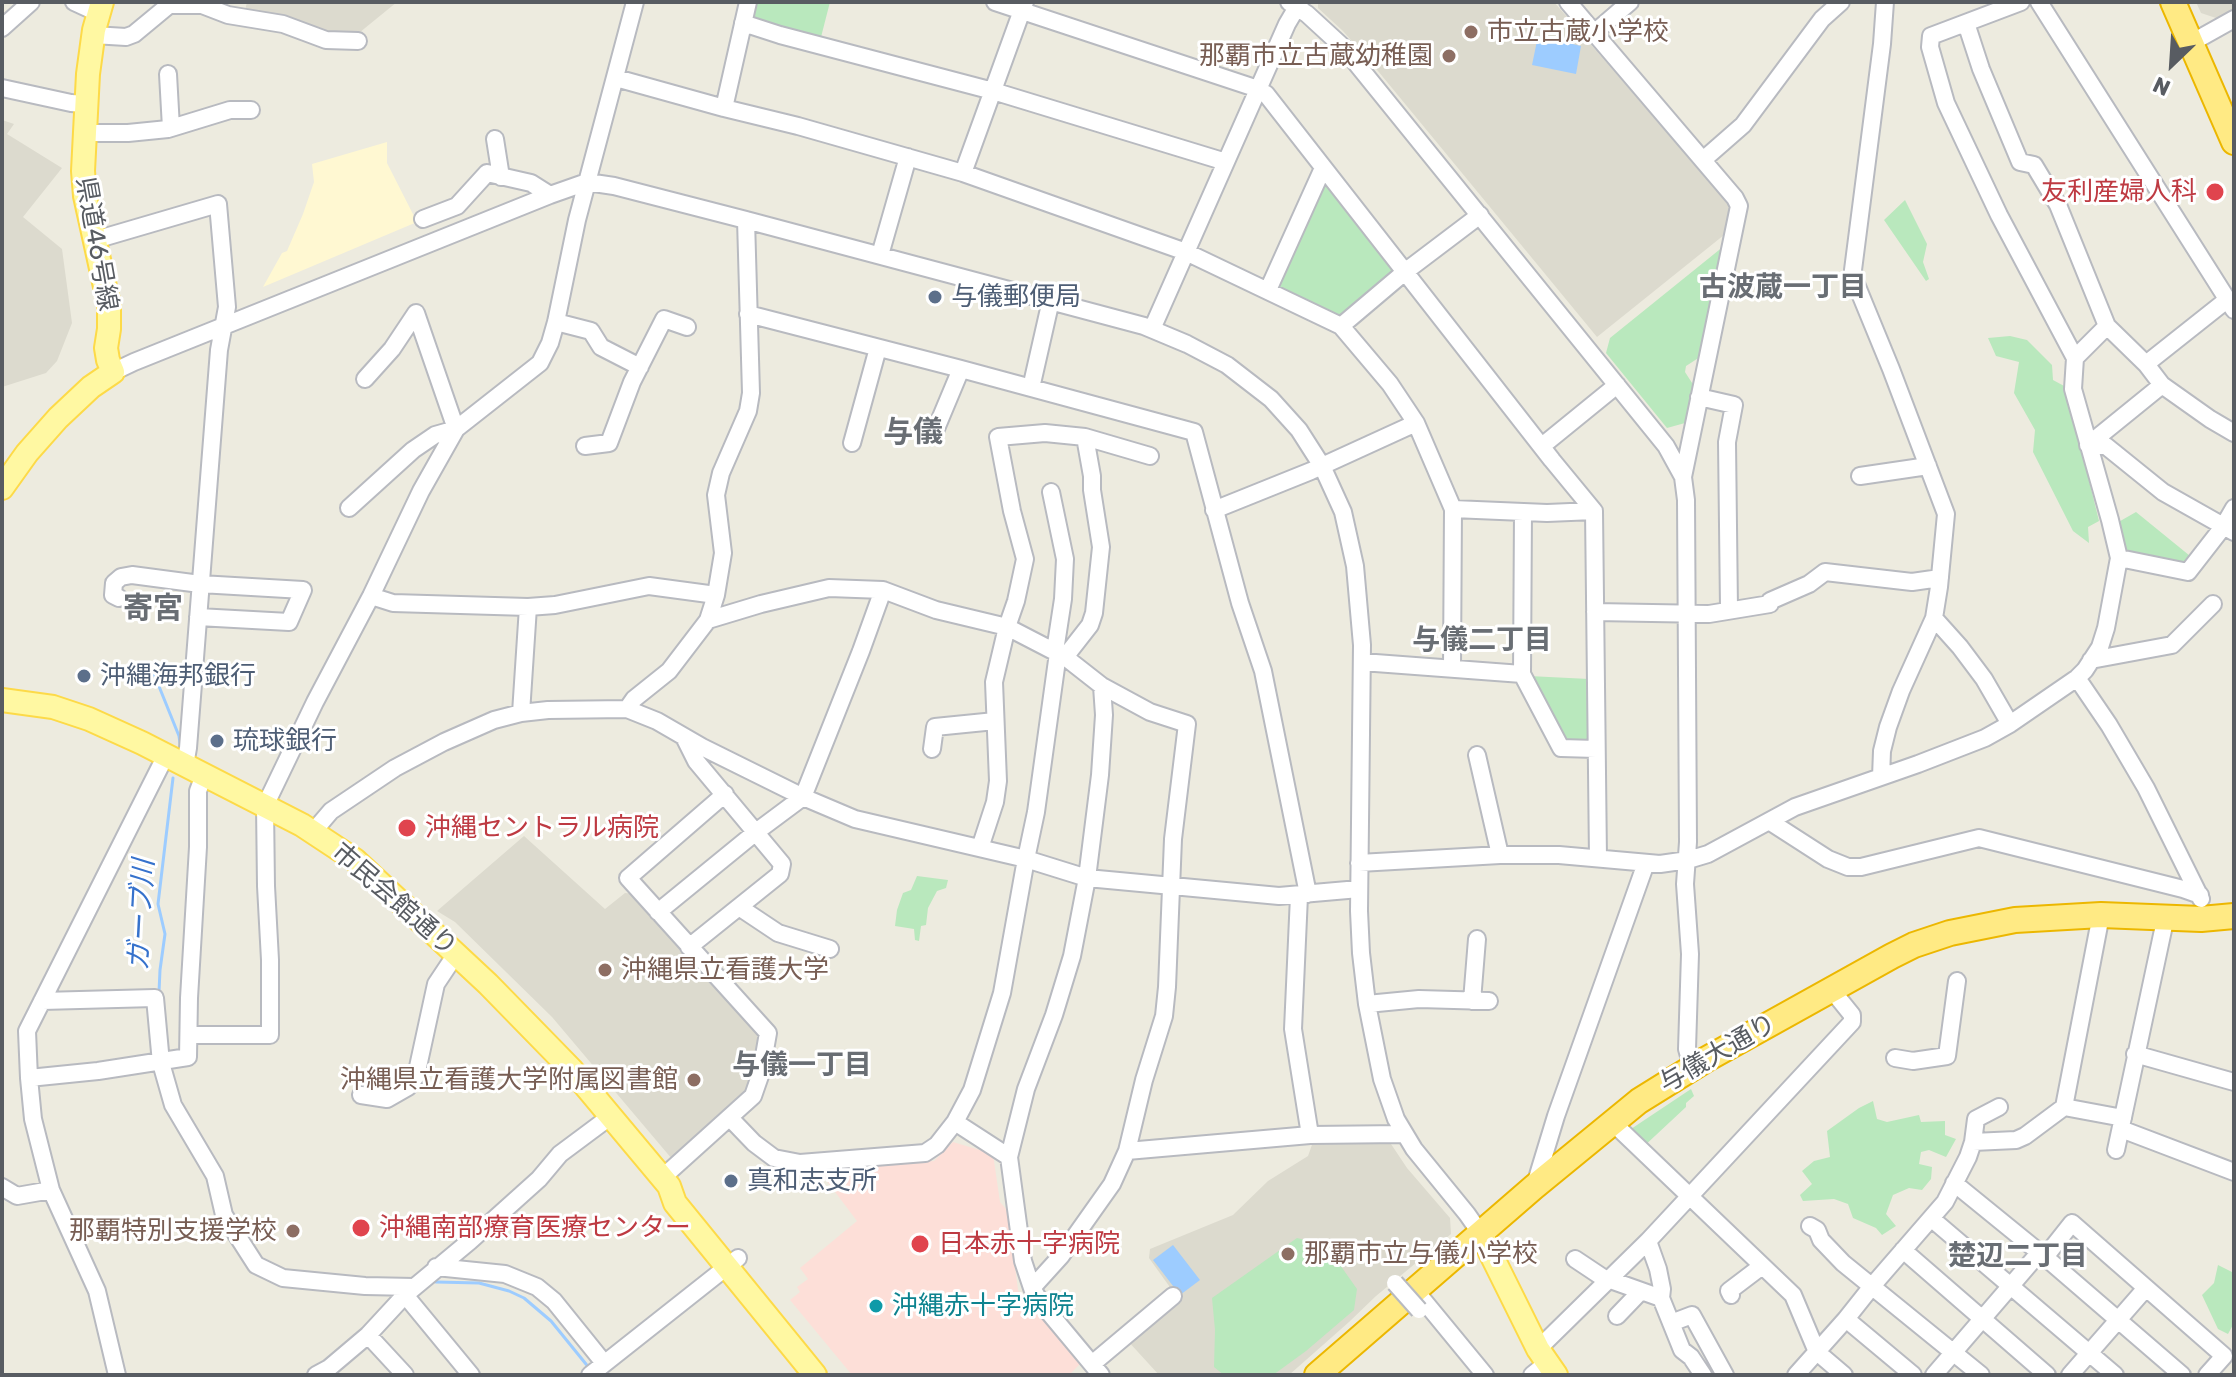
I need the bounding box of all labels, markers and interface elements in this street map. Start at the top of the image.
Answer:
place label: 市立古蔵小学校 [1487,16,1669,48]
marker: 市立古蔵小学校 [1462,23,1480,41]
north arrow [2132,24,2212,104]
place label: 那覇市立古蔵幼稚園 [1199,40,1433,72]
marker: 那覇市立古蔵幼稚園 [1440,47,1458,65]
text: N [2149,71,2175,102]
street label: 県道46号線 [69,174,123,314]
place label: 友利産婦人科 [2041,176,2197,208]
marker: 友利産婦人科 [2204,181,2226,203]
district label: 古波蔵一丁目 [1699,271,1867,305]
place label: 与儀郵便局 [951,281,1081,313]
marker: 与儀郵便局 [926,288,944,306]
district label: 与儀 [883,415,943,451]
district label: 寄宮 [123,591,183,627]
district label: 与儀二丁目 [1412,624,1552,658]
place label: 沖縄海邦銀行 [100,660,256,692]
marker: 沖縄海邦銀行 [75,667,93,685]
place label: 琉球銀行 [233,725,337,757]
marker: 琉球銀行 [208,732,226,750]
place label: 沖縄セントラル病院 [425,812,659,844]
marker: 沖縄セントラル病院 [396,817,418,839]
street label: 市民会館通り [325,837,463,963]
water label: ガーブ川 [122,858,162,972]
place label: 沖縄県立看護大学 [621,954,829,986]
marker: 沖縄県立看護大学 [596,961,614,979]
street label: 与儀大通り [1654,1008,1782,1100]
district label: 与儀一丁目 [732,1049,872,1083]
place label: 沖縄県立看護大学附属図書館 [340,1064,678,1096]
marker: 沖縄県立看護大学附属図書館 [685,1071,703,1089]
place label: 真和志支所 [747,1165,877,1197]
marker: 真和志支所 [722,1172,740,1190]
place label: 沖縄南部療育医療センター [379,1212,691,1244]
place label: 那覇特別支援学校 [69,1215,277,1247]
marker: 沖縄南部療育医療センター [350,1217,372,1239]
marker: 那覇特別支援学校 [284,1222,302,1240]
place label: 日本赤十字病院 [938,1228,1120,1260]
marker: 日本赤十字病院 [909,1233,931,1255]
place label: 那覇市立与儀小学校 [1304,1238,1538,1270]
district label: 楚辺二丁目 [1948,1240,2088,1274]
marker: 那覇市立与儀小学校 [1279,1245,1297,1263]
place label: 沖縄赤十字病院 [892,1290,1074,1322]
marker: 沖縄赤十字病院 [867,1297,885,1315]

